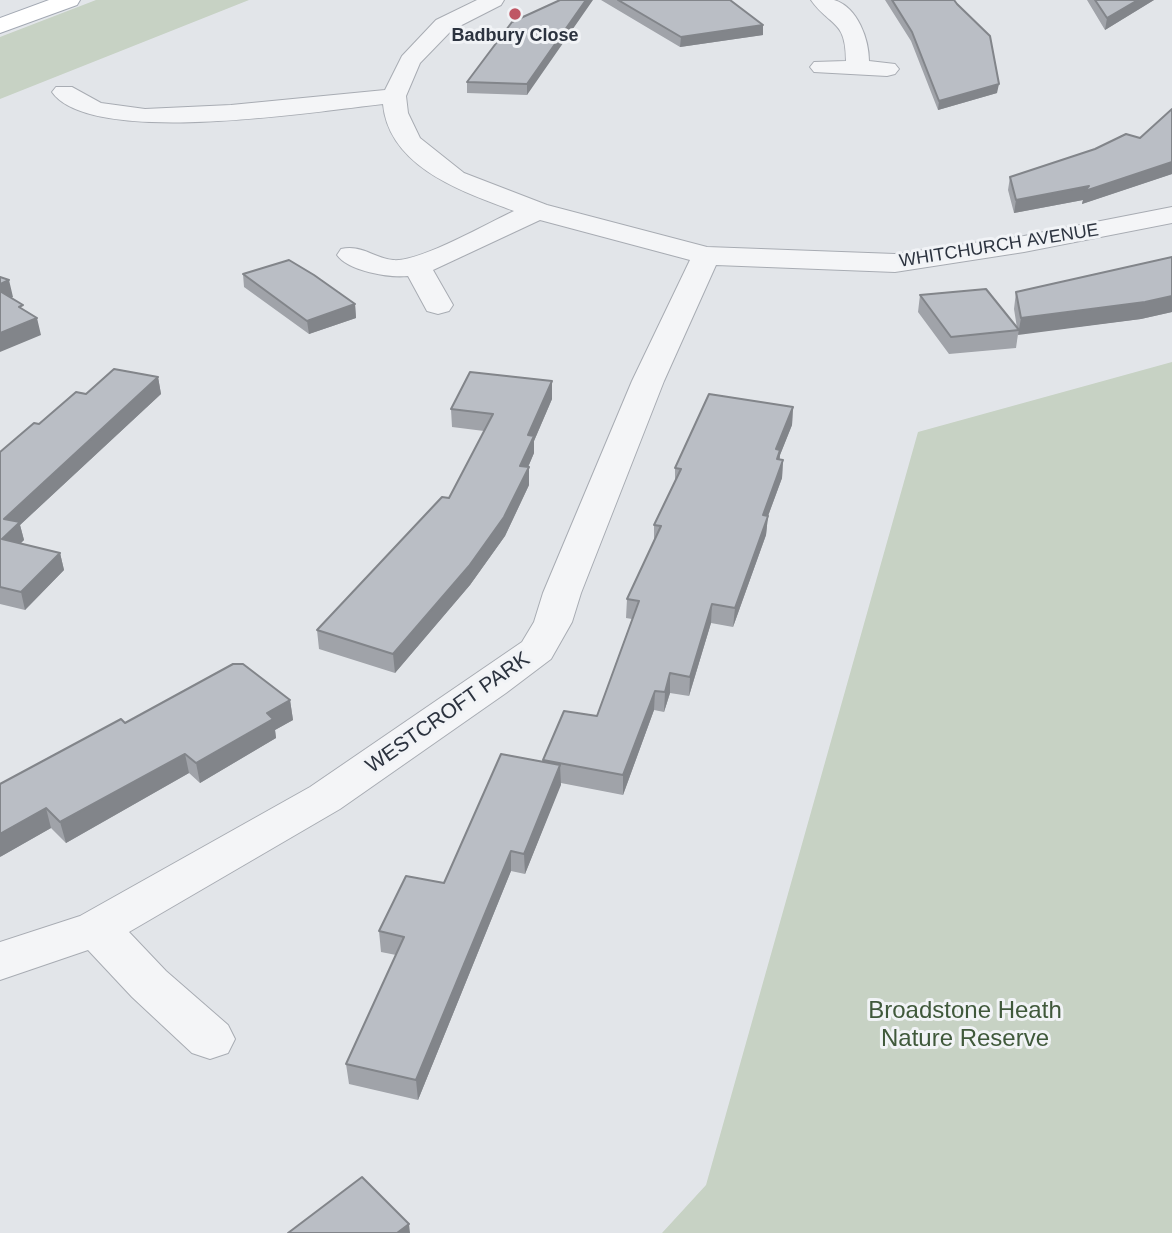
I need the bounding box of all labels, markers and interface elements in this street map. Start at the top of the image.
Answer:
marker: Badbury Close [507,6,523,22]
place label: Badbury Close [451,25,579,47]
street label: WHITCHURCH AVENUE [898,220,1100,272]
street label: WESTCROFT PARK [361,647,535,779]
park label: Broadstone Heath Nature Reserve [868,997,1062,1053]

